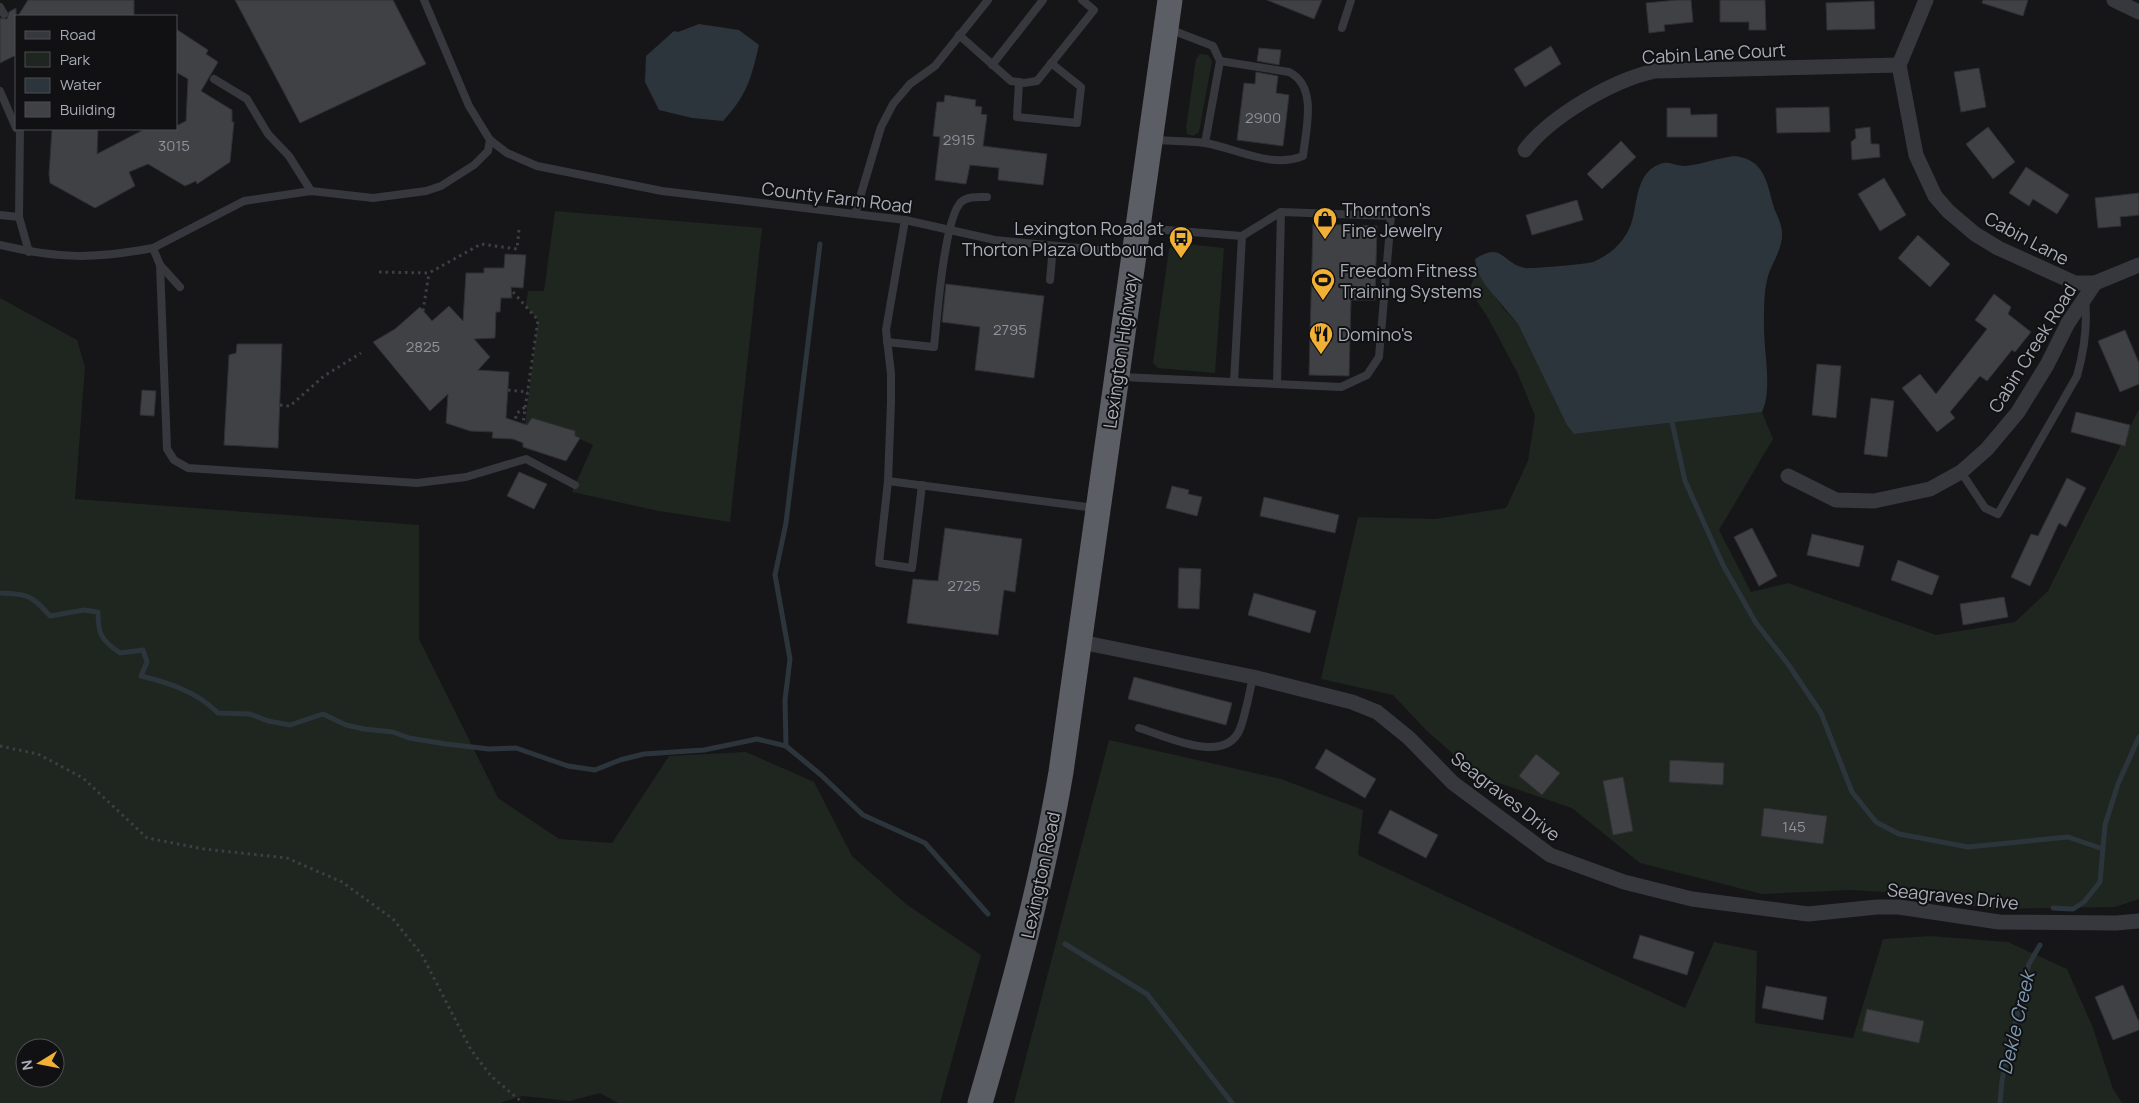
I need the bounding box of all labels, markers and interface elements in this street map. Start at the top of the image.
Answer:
legend [15,15,178,130]
text: Road [60,24,96,45]
street label: Cabin Lane Court [1642,37,1786,69]
text: Park [60,49,90,70]
text: Water [60,74,102,95]
text: Building [60,99,115,120]
house number: 2900 [1245,107,1281,128]
house number: 2915 [943,129,975,150]
house number: 3015 [158,135,190,156]
street label: County Farm Road [760,176,914,218]
place label: Thornton's Fine Jewelry [1342,197,1443,242]
shop icon: Thornton's Fine Jewelry [1312,206,1338,240]
street label: Cabin Lane [1981,206,2073,270]
place label: Lexington Road at Thorton Plaza Outbound [962,216,1164,261]
bus stop icon: Lexington Road at Thorton Plaza Outbound [1168,225,1194,259]
place label: Freedom Fitness Training Systems [1340,258,1482,303]
sports icon: Freedom Fitness Training Systems [1310,267,1336,301]
street label: Lexington Highway [1097,271,1143,430]
street label: Cabin Creek Road [1983,279,2081,417]
house number: 2795 [993,319,1027,340]
restaurant icon: Domino's [1308,321,1334,355]
place label: Domino's [1338,322,1413,346]
house number: 2825 [406,336,440,357]
house number: 2725 [947,575,981,596]
street label: Seagraves Drive [1446,746,1566,846]
street label: Lexington Road [1015,809,1065,941]
house number: 145 [1782,816,1806,837]
street label: Seagraves Drive [1886,877,2020,915]
water label: Dekle Creek [1992,967,2041,1077]
north arrow [15,1038,65,1088]
text: N [16,1059,37,1072]

